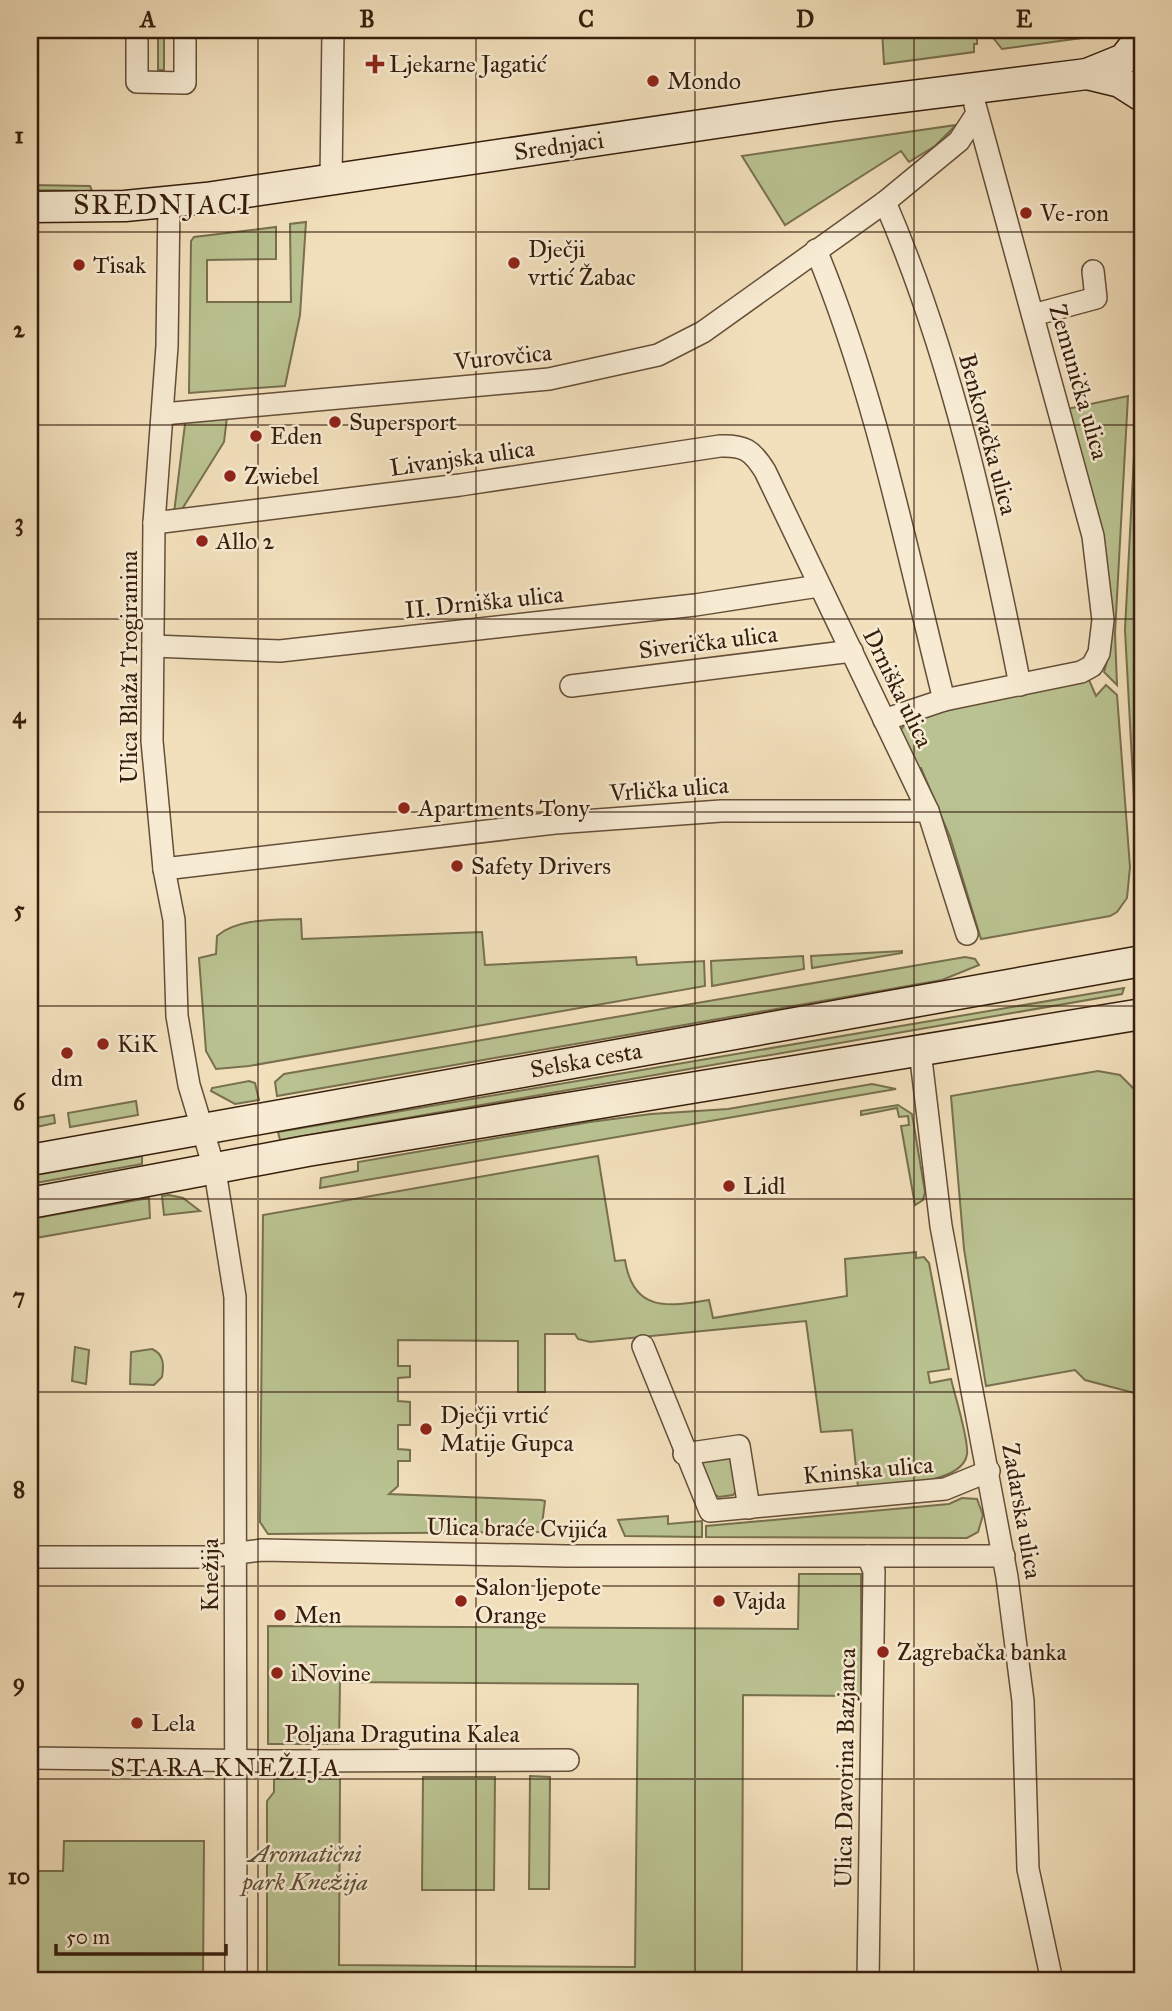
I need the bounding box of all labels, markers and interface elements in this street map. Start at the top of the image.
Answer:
text: A [138,5,156,33]
text: B [359,5,375,33]
text: C [578,5,594,33]
text: D [796,5,814,33]
text: E [1016,5,1033,33]
place label: Ljekarne Jagatić [389,49,548,79]
marker: Ljekarne Jagatić [367,56,383,72]
place label: Mondo [667,66,741,96]
marker: Mondo [645,73,661,89]
text: 1 [14,121,24,149]
street label: Srednjaci [512,125,606,167]
district label: SREDNJACI [73,187,253,222]
place label: Ve-ron [1039,198,1109,228]
marker: Ve-ron [1018,205,1034,221]
place label: Dječji vrtić Žabac [527,234,636,292]
place label: Tisak [93,250,147,280]
marker: Dječji vrtić Žabac [506,255,522,271]
marker: Tisak [71,257,87,273]
street label: Zemunička ulica [1043,301,1116,464]
text: 2 [13,315,25,343]
street label: Vurovčica [452,337,554,377]
street label: Benkovačka ulica [952,350,1024,519]
place label: Supersport [349,407,458,437]
marker: Supersport [327,414,343,430]
place label: Eden [270,421,322,451]
marker: Eden [248,428,264,444]
street label: Livanjska ulica [388,433,537,483]
place label: Zwiebel [244,461,320,491]
marker: Zwiebel [222,468,238,484]
text: 3 [14,508,24,537]
place label: Allo 2 [215,526,274,556]
marker: Allo 2 [194,533,210,549]
street label: Ulica Blaža Trogiranina [114,550,144,783]
street label: II. Drniška ulica [403,579,566,625]
street label: Siverička ulica [637,619,780,665]
street label: Drniška ulica [856,624,940,753]
text: 4 [13,701,27,729]
street label: Vrlička ulica [607,770,730,808]
place label: Apartments Tony [417,793,590,823]
marker: Apartments Tony [396,800,412,816]
place label: Safety Drivers [471,851,611,881]
marker: Safety Drivers [449,858,465,874]
text: 5 [14,895,25,923]
place label: KiK [117,1029,159,1059]
street label: Selska cesta [528,1035,645,1085]
marker: KiK [95,1036,111,1052]
marker: dm [59,1045,75,1061]
place label: dm [51,1063,83,1093]
text: 6 [13,1088,26,1116]
place label: Lidl [743,1171,786,1201]
marker: Lidl [721,1178,737,1194]
text: 7 [13,1282,25,1310]
place label: Dječji vrtić Matije Gupca [440,1400,574,1458]
marker: Dječji vrtić Matije Gupca [418,1421,434,1437]
street label: Zadarska ulica [995,1441,1049,1582]
street label: Kninska ulica [802,1449,935,1491]
text: 8 [13,1475,25,1503]
street label: Ulica braće Cvijića [426,1511,608,1545]
street label: Knežija [195,1537,225,1612]
place label: Salon ljepote Orange [475,1572,601,1630]
place label: Vajda [732,1586,787,1616]
marker: Salon ljepote Orange [453,1593,469,1609]
marker: Vajda [711,1593,727,1609]
place label: Men [294,1600,342,1630]
marker: Men [272,1607,288,1623]
place label: Zagrebačka banka [897,1637,1067,1667]
marker: Zagrebačka banka [875,1644,891,1660]
street label: Ulica Davorina Bazjanca [828,1647,862,1888]
place label: iNovine [291,1658,371,1688]
marker: iNovine [269,1665,285,1681]
text: 9 [13,1668,25,1697]
place label: Lela [151,1708,196,1738]
marker: Lela [129,1715,145,1731]
street label: Poljana Dragutina Kalea [284,1719,521,1749]
district label: STARA KNEŽIJA [110,1751,342,1783]
park label: Aromatični park Knežija [239,1839,368,1897]
text: 10 [8,1862,30,1890]
scale bar [56,1913,226,1957]
text: 50 m [66,1924,111,1950]

